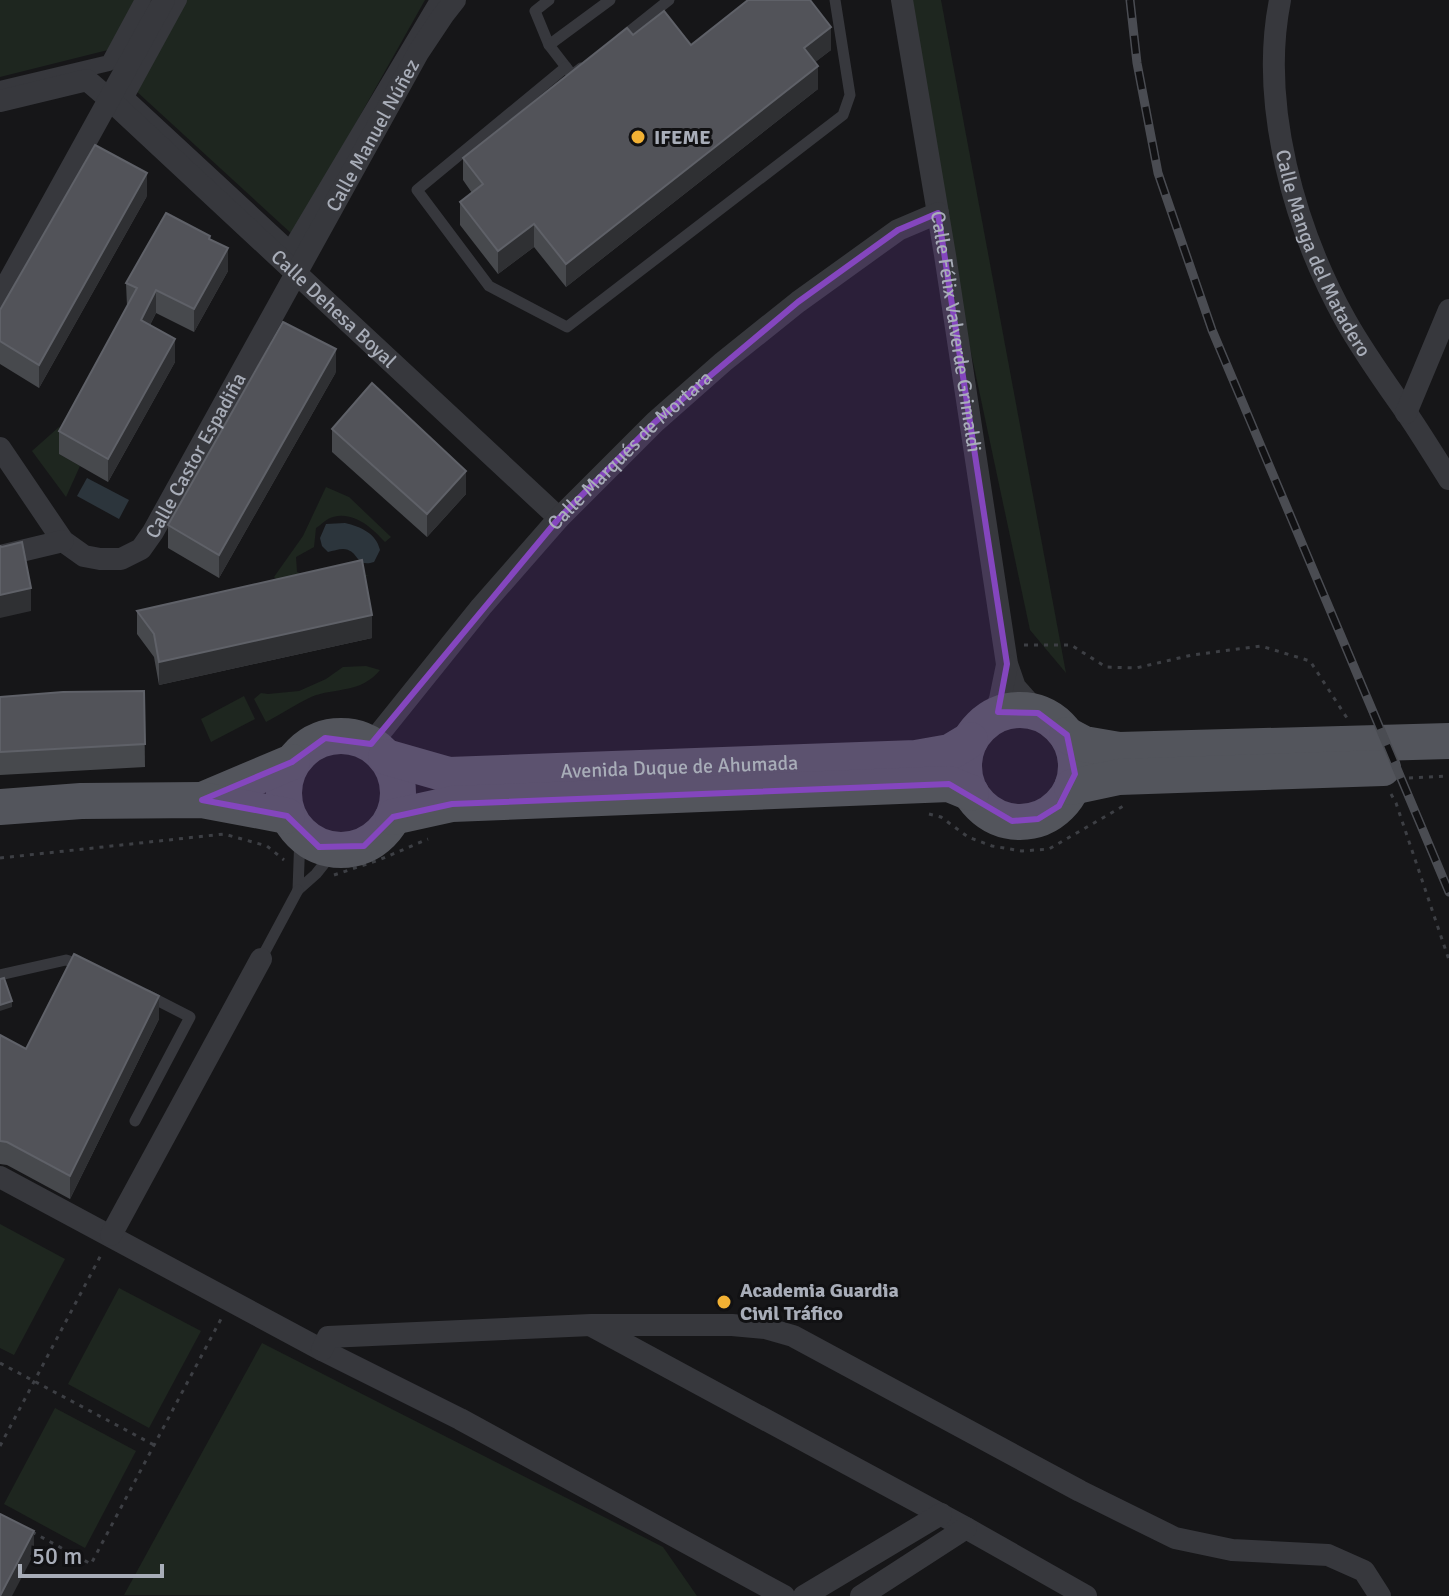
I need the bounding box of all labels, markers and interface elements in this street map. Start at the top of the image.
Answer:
street label: Calle Manuel Núñez [321,55,425,216]
place label: IFEME [654,125,711,150]
marker: IFEME [629,128,647,146]
street label: Calle Manga del Matadero [1270,147,1376,361]
street label: Calle Félix Valverde Grimaldi [925,209,987,454]
street label: Calle Dehesa Boyal [266,244,402,373]
street label: Calle Marqués de Mortara [542,365,718,536]
street label: Calle Castor Espadiña [140,369,252,543]
street label: Avenida Duque de Ahumada [560,750,799,784]
place label: Academia Guardia Civil Tráfico [740,1278,899,1326]
marker: Academia Guardia Civil Tráfico [715,1293,733,1311]
scale bar [20,1528,162,1578]
text: 50 m [32,1541,82,1571]

